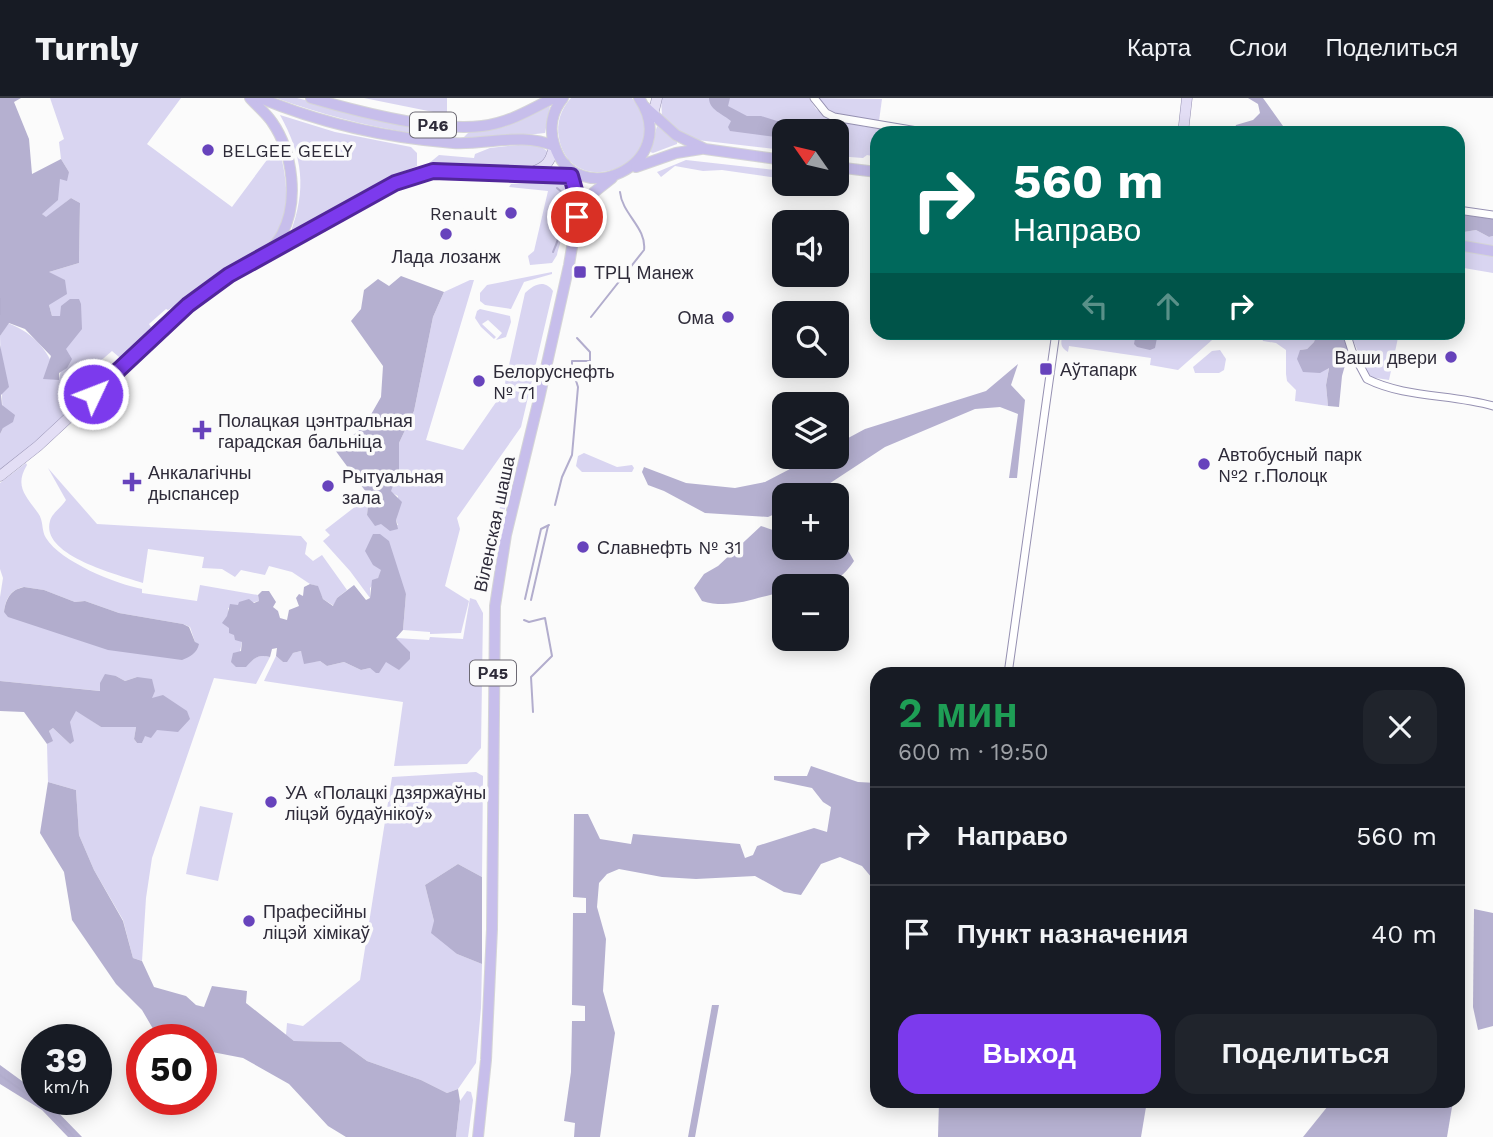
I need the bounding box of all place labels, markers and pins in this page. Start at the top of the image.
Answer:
place label: BELGEE GEELY [222,140,353,161]
marker: BELGEE GEELY [200,142,216,158]
pin [547,187,607,247]
place label: Renault [430,203,497,224]
marker: Renault [503,205,519,221]
marker: Лада лозанж [438,226,454,242]
place label: Лада лозанж [391,246,501,267]
place label: ТРЦ Манеж [594,262,693,283]
marker: ТРЦ Манеж [572,264,588,280]
place label: Ома [678,307,715,328]
marker: Ома [720,309,736,325]
place label: Ваши двери [1334,347,1437,368]
marker: Ваши двери [1443,349,1459,365]
place label: Аўтапарк [1060,359,1137,380]
place label: Белоруснефть № 71 [493,361,615,403]
marker: Аўтапарк [1038,361,1054,377]
marker: Белоруснефть № 71 [471,373,487,389]
place label: Полацкая цэнтральная гарадская бальніца [218,410,413,452]
marker: Полацкая цэнтральная гарадская бальніца [192,420,212,440]
place label: Автобусный парк №2 г.Полоцк [1218,444,1362,486]
marker: Автобусный парк №2 г.Полоцк [1196,456,1212,472]
place label: Анкалагічны дыспансер [148,462,252,504]
place label: Рытуальная зала [342,466,444,508]
marker: Анкалагічны дыспансер [122,472,142,492]
marker: Рытуальная зала [320,478,336,494]
place label: Славнефть № 31 [597,537,742,558]
marker: Славнефть № 31 [575,539,591,555]
place label: УА «Полацкі дзяржаўны ліцэй будаўнікоў» [285,782,486,824]
marker: УА «Полацкі дзяржаўны ліцэй будаўнікоў» [263,794,279,810]
place label: Прафесійны ліцэй хімікаў [263,901,370,943]
marker: Прафесійны ліцэй хімікаў [241,913,257,929]

